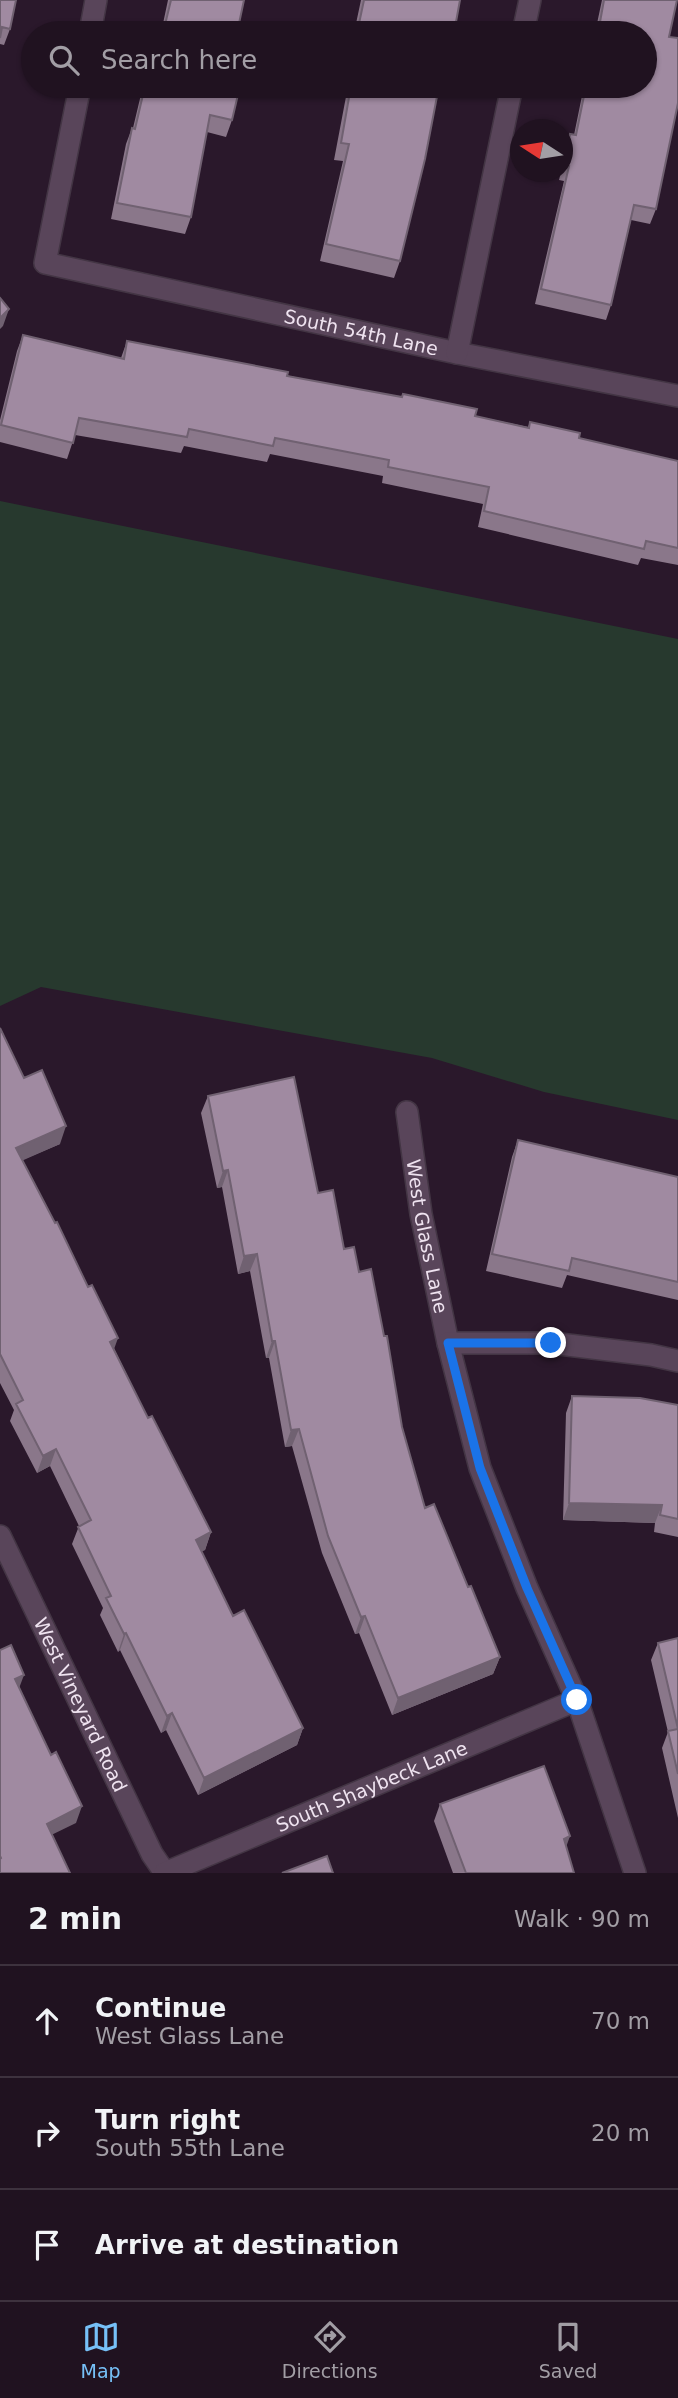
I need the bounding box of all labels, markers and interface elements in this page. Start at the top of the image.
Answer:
search box [21,21,657,98]
icon: search [45,41,83,79]
text: Search here [101,45,257,75]
north arrow [510,119,573,182]
street label: South 54th Lane [282,305,440,360]
street label: West Glass Lane [403,1158,453,1315]
route end [535,1327,566,1358]
street label: West Vineyard Road [30,1614,132,1795]
route start [561,1684,592,1715]
street label: South Shaybeck Lane [272,1736,471,1836]
text: 2 min [28,1901,122,1936]
text: Walk · 90 m [514,1906,650,1932]
text: Continue [95,1993,226,2023]
icon: ahead [28,2002,66,2040]
text: 70 m [591,2008,650,2034]
text: West Glass Lane [95,2023,284,2049]
text: Turn right [95,2105,240,2135]
icon: right [28,2114,66,2152]
text: 20 m [591,2120,650,2146]
text: South 55th Lane [95,2135,285,2161]
icon: arrive [28,2226,66,2264]
text: Arrive at destination [95,2230,399,2260]
tab: Map [81,2318,121,2382]
tab: Directions [282,2318,378,2382]
tab: Saved [539,2318,597,2382]

